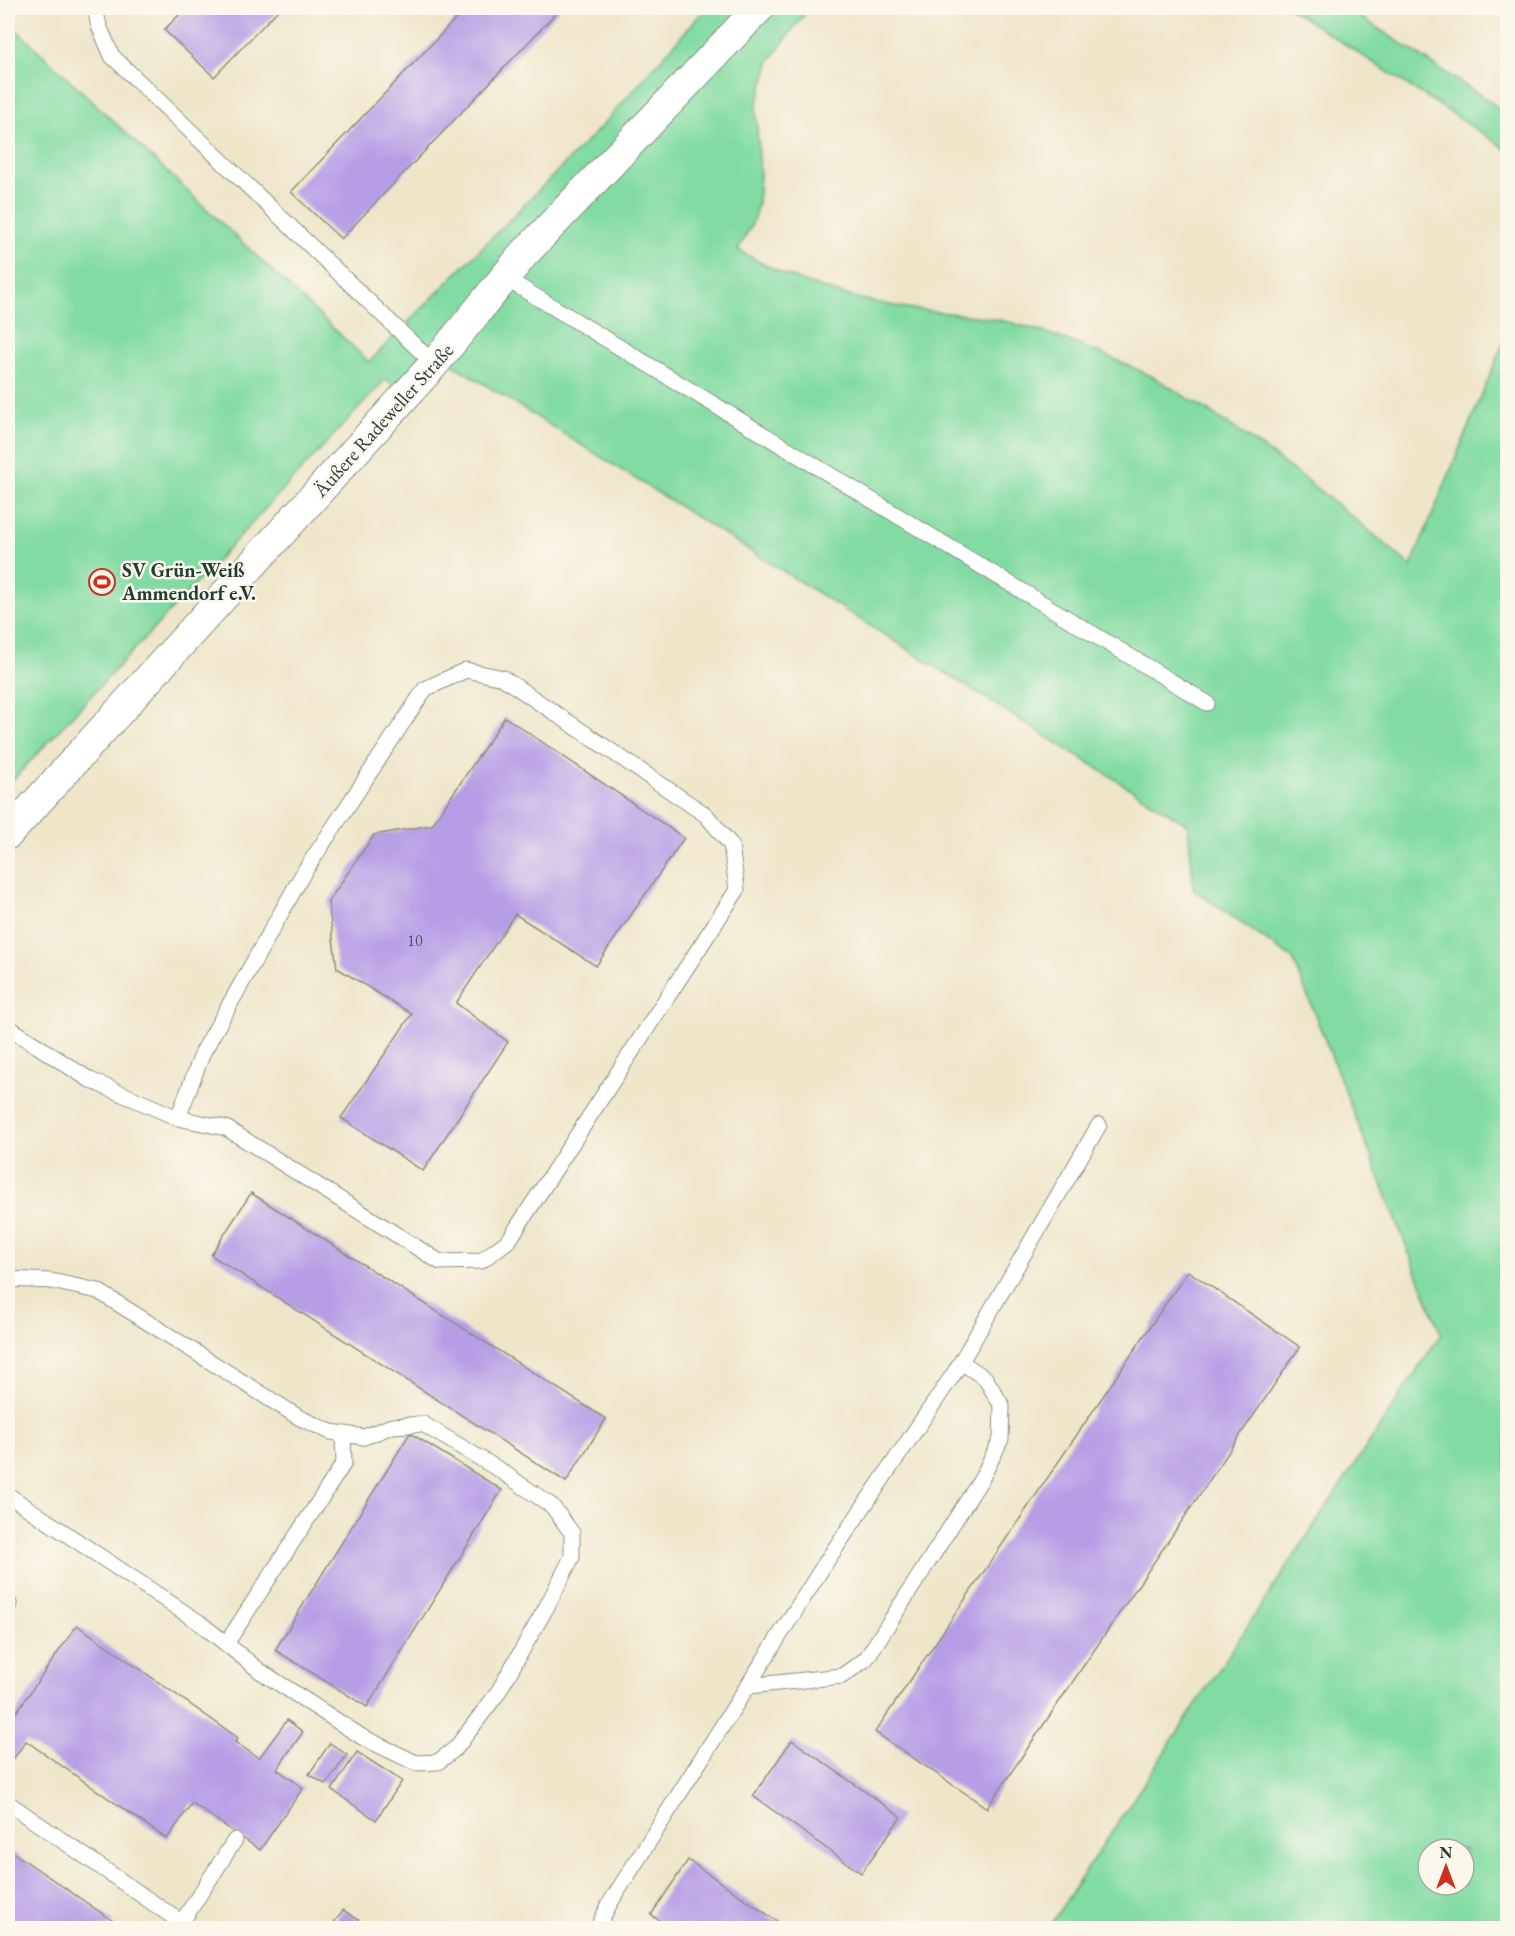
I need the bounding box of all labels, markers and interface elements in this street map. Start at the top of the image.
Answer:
street label: Äußere Radeweller Straße [306,338,459,503]
place label: SV Grün-Weiß Ammendorf e.V. [121,557,256,606]
sports icon: SV Grün-Weiß Ammendorf e.V. [87,567,117,597]
house number: 10 [407,930,423,951]
north arrow [1416,1837,1476,1897]
text: N [1440,1842,1453,1863]

